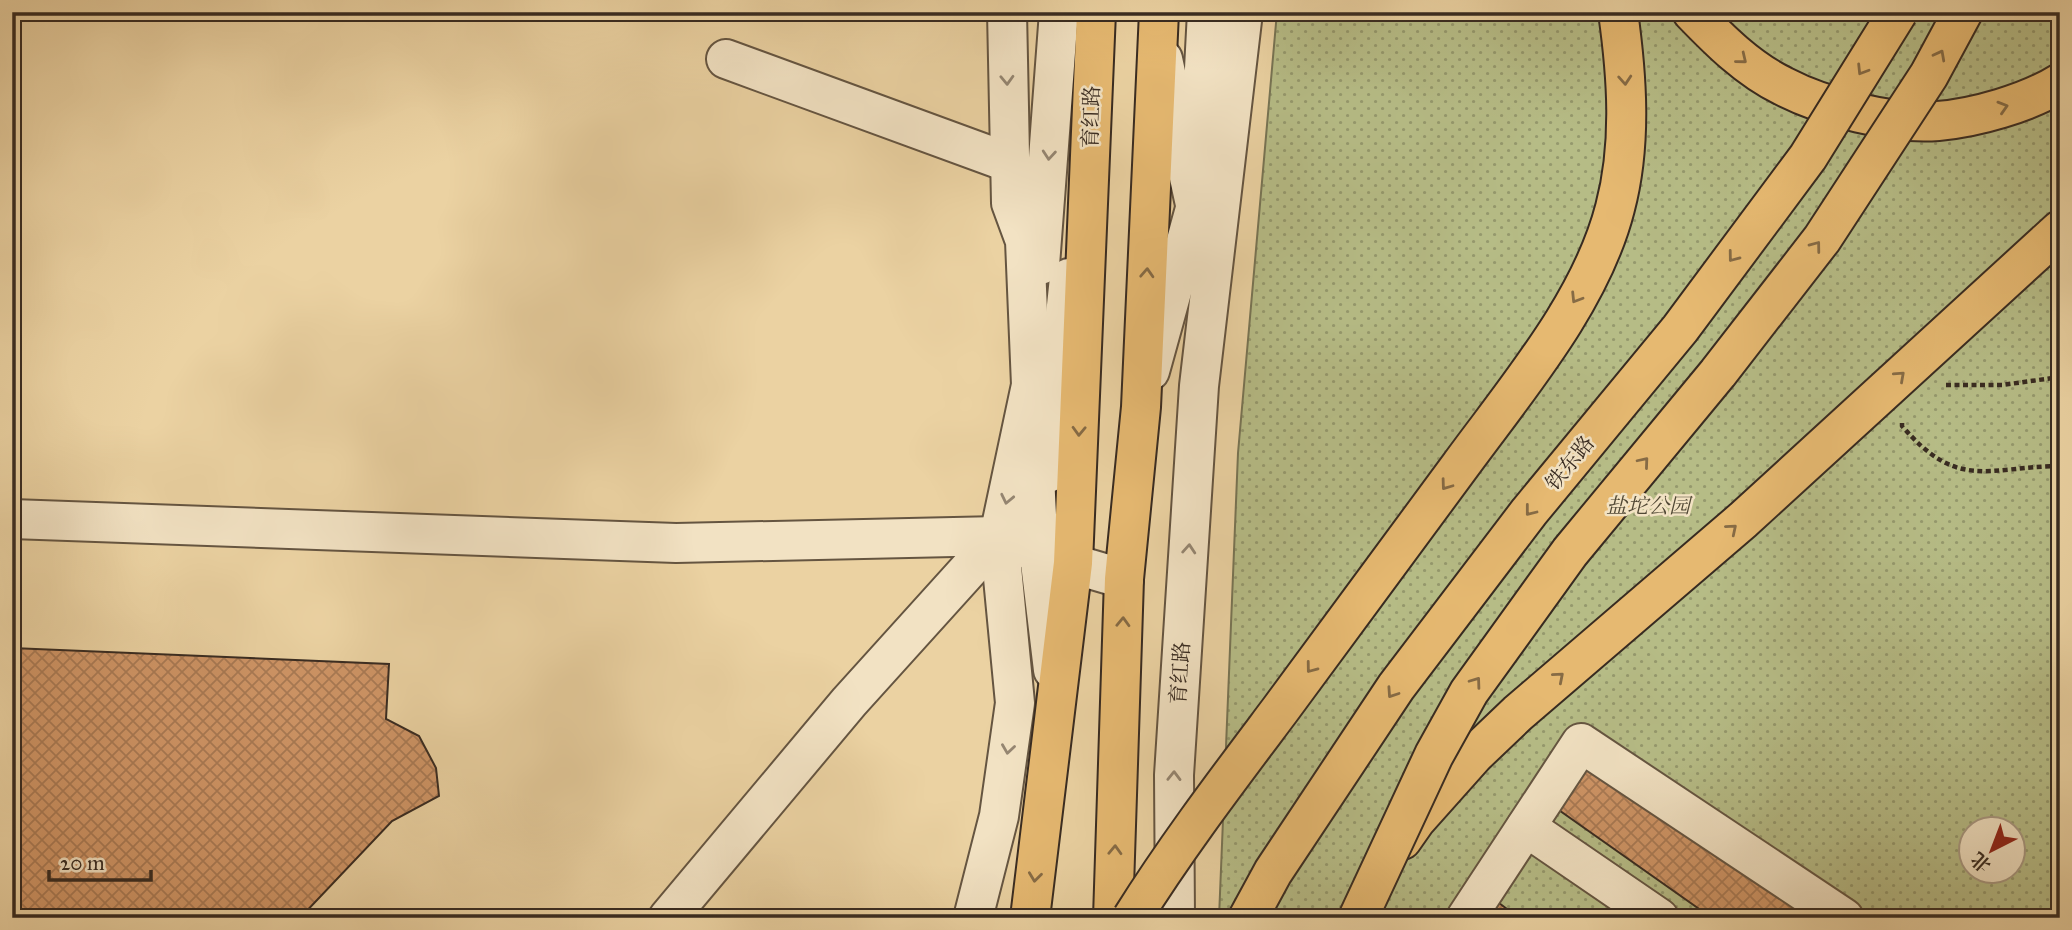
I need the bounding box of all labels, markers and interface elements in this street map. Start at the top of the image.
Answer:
one-way arrow [1734,50,1746,63]
one-way arrow [1932,50,1945,62]
one-way arrow [1858,63,1871,76]
one-way arrow [1000,75,1015,86]
one-way arrow [1618,75,1633,86]
street label: 育红路 [1077,85,1105,149]
one-way arrow [1996,100,2008,115]
one-way arrow [1042,150,1057,161]
one-way arrow [1808,241,1821,253]
one-way arrow [1729,250,1742,262]
one-way arrow [1140,267,1155,278]
one-way arrow [1571,291,1584,304]
one-way arrow [1892,371,1905,384]
one-way arrow [1071,426,1086,437]
street label: 铁东路 [1540,430,1600,496]
one-way arrow [1636,458,1648,471]
one-way arrow [1442,477,1454,490]
one-way arrow [1000,493,1015,505]
park label: 盐坨公园 [1606,493,1693,519]
one-way arrow [1526,503,1538,516]
one-way arrow [1724,525,1737,537]
one-way arrow [1181,543,1196,554]
one-way arrow [1115,616,1130,627]
street label: 育红路 [1165,641,1195,705]
one-way arrow [1307,660,1319,673]
one-way arrow [1551,673,1564,685]
one-way arrow [1468,677,1481,690]
one-way arrow [1387,685,1400,698]
one-way arrow [1001,743,1016,755]
one-way arrow [1167,770,1182,781]
north arrow [1956,814,2026,884]
scale bar [49,839,150,883]
one-way arrow [1108,844,1123,855]
text: 北 [1966,847,1996,877]
text: 20 m [60,850,105,876]
one-way arrow [1028,871,1043,883]

